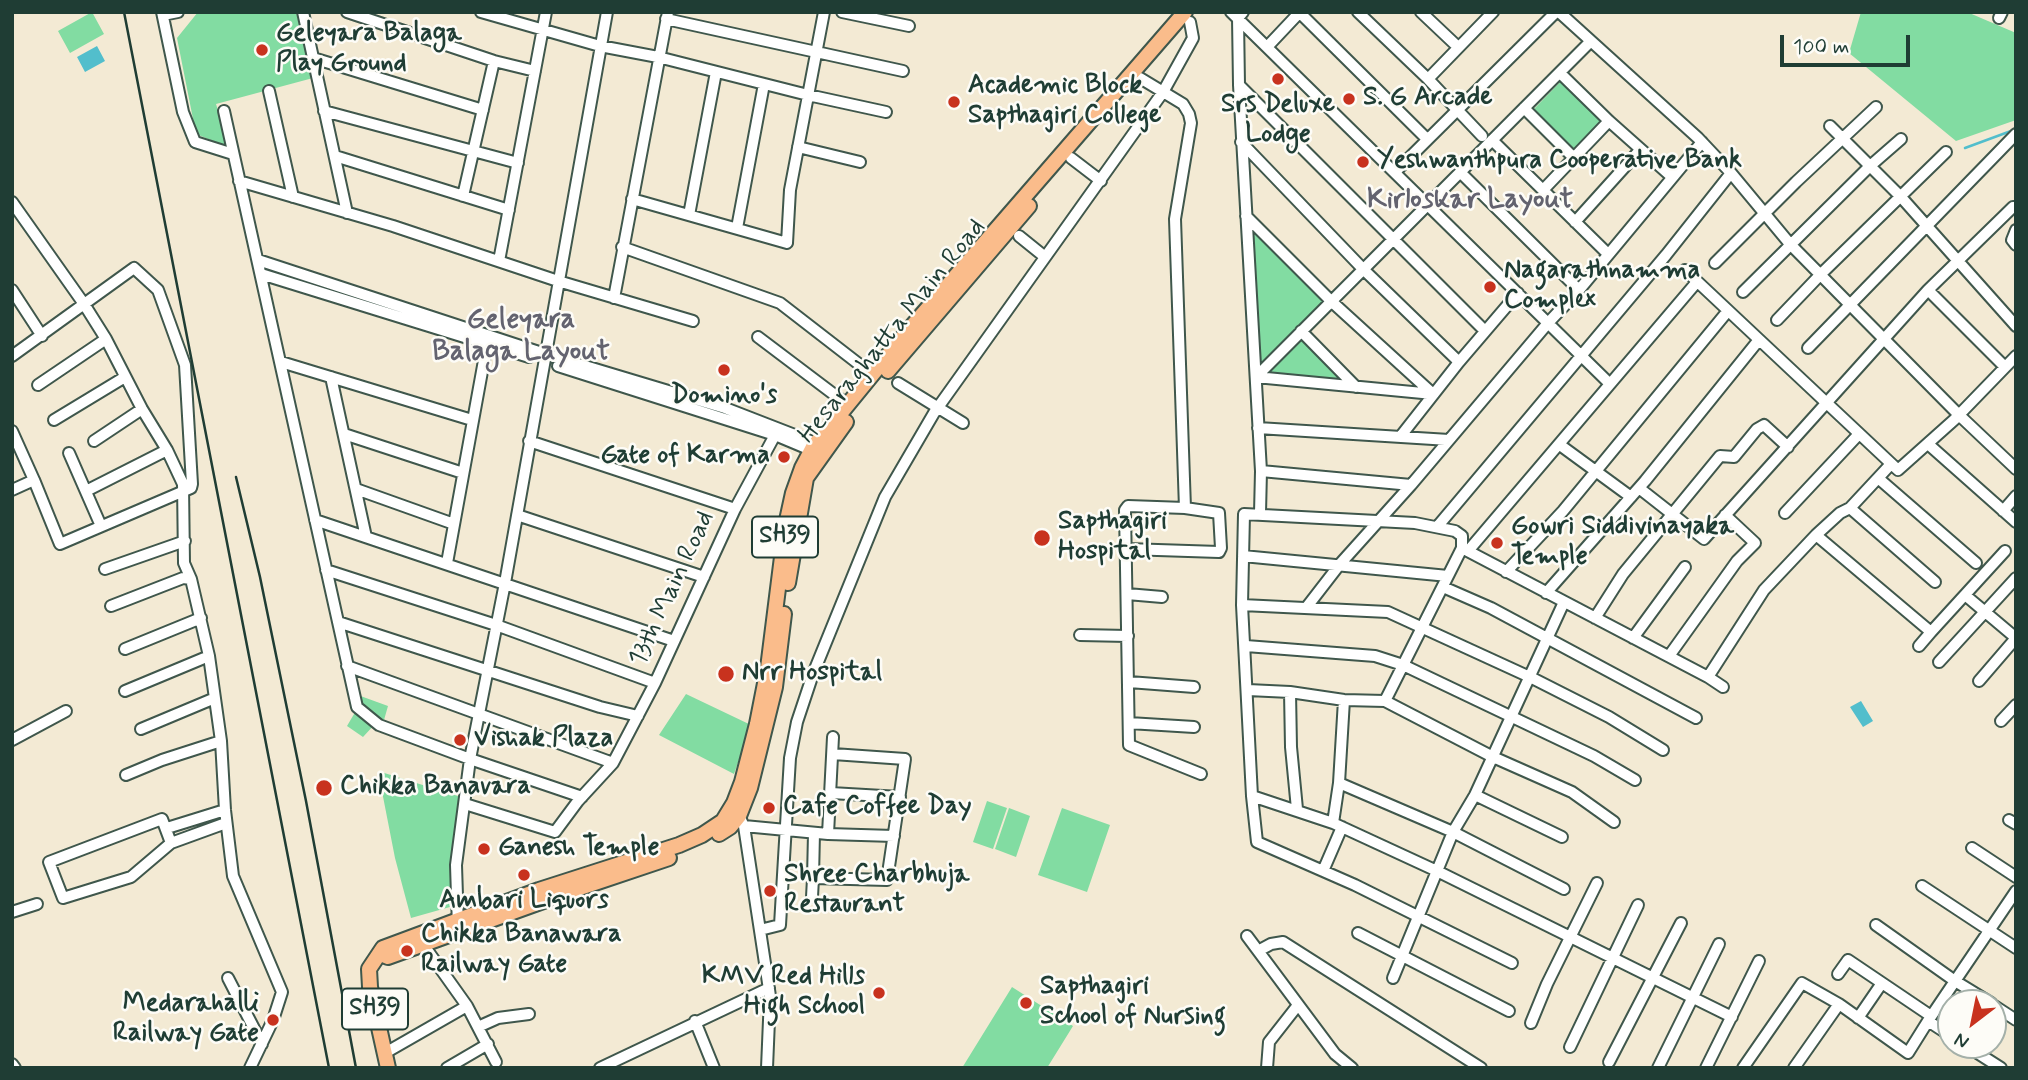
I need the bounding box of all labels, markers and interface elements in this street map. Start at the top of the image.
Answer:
place label: Geleyara Balaga Play Ground [276,19,462,80]
scale bar [1783,21,1912,65]
text: 100 m [1793,33,1849,61]
marker: Geleyara Balaga Play Ground [254,42,270,58]
place label: Academic Block Sapthagiri College [968,71,1161,132]
marker: Srs Deluxe Lodge [1270,71,1286,87]
place label: S. G Arcade [1363,83,1492,115]
place label: Srs Deluxe Lodge [1221,90,1335,152]
marker: S. G Arcade [1341,91,1357,107]
marker: Academic Block Sapthagiri College [946,94,962,110]
place label: Yeshwanthpura Cooperative Bank [1377,146,1742,178]
marker: Yeshwanthpura Cooperative Bank [1355,154,1371,170]
district label: Kirloskar Layout [1367,184,1573,218]
street label: Hesaraghatta Main Road [793,213,993,451]
place label: Nagarathnamma Complex [1504,256,1700,318]
marker: Nagarathnamma Complex [1482,279,1498,295]
district label: Geleyara Balaga Layout [432,304,610,370]
marker: Domino's [716,362,732,378]
place label: Domino's [671,381,777,413]
place label: Gate of Karma [600,441,770,473]
marker: Gate of Karma [776,449,792,465]
street label: 13th Main Road [623,507,723,671]
place label: Sapthagiri Hospital [1058,507,1167,568]
place label: Gowri Siddivinayaka Temple [1511,512,1734,574]
road number: SH39 [752,516,818,558]
marker: Sapthagiri Hospital [1032,528,1052,548]
marker: Gowri Siddivinayaka Temple [1489,535,1505,551]
place label: Nrr Hospital [742,658,882,690]
marker: Nrr Hospital [716,664,736,684]
place label: Vishak Plaza [474,724,613,756]
marker: Vishak Plaza [452,732,468,748]
place label: Chikka Banavara [340,772,531,804]
marker: Chikka Banavara [314,778,334,798]
place label: Cafe Coffee Day [783,792,972,824]
marker: Cafe Coffee Day [761,800,777,816]
place label: Ganesh Temple [498,833,659,865]
marker: Ganesh Temple [476,841,492,857]
place label: Shree Charbhuja Restaurant [784,860,969,922]
marker: Ambari Liquors [516,867,532,883]
marker: Shree Charbhuja Restaurant [762,883,778,899]
place label: Ambari Liquors [439,886,609,918]
place label: Chikka Banawara Railway Gate [421,920,622,982]
marker: Chikka Banawara Railway Gate [399,943,415,959]
place label: KMV Red Hills High School [702,962,865,1024]
place label: Sapthagiri School of Nursing [1040,972,1226,1034]
marker: KMV Red Hills High School [871,985,887,1001]
road number: SH39 [342,988,408,1030]
place label: Medarahalli Railway Gate [113,989,259,1050]
north arrow [1937,989,2007,1059]
marker: Sapthagiri School of Nursing [1018,995,1034,1011]
marker: Medarahalli Railway Gate [265,1012,281,1028]
text: N [1950,1027,1974,1054]

